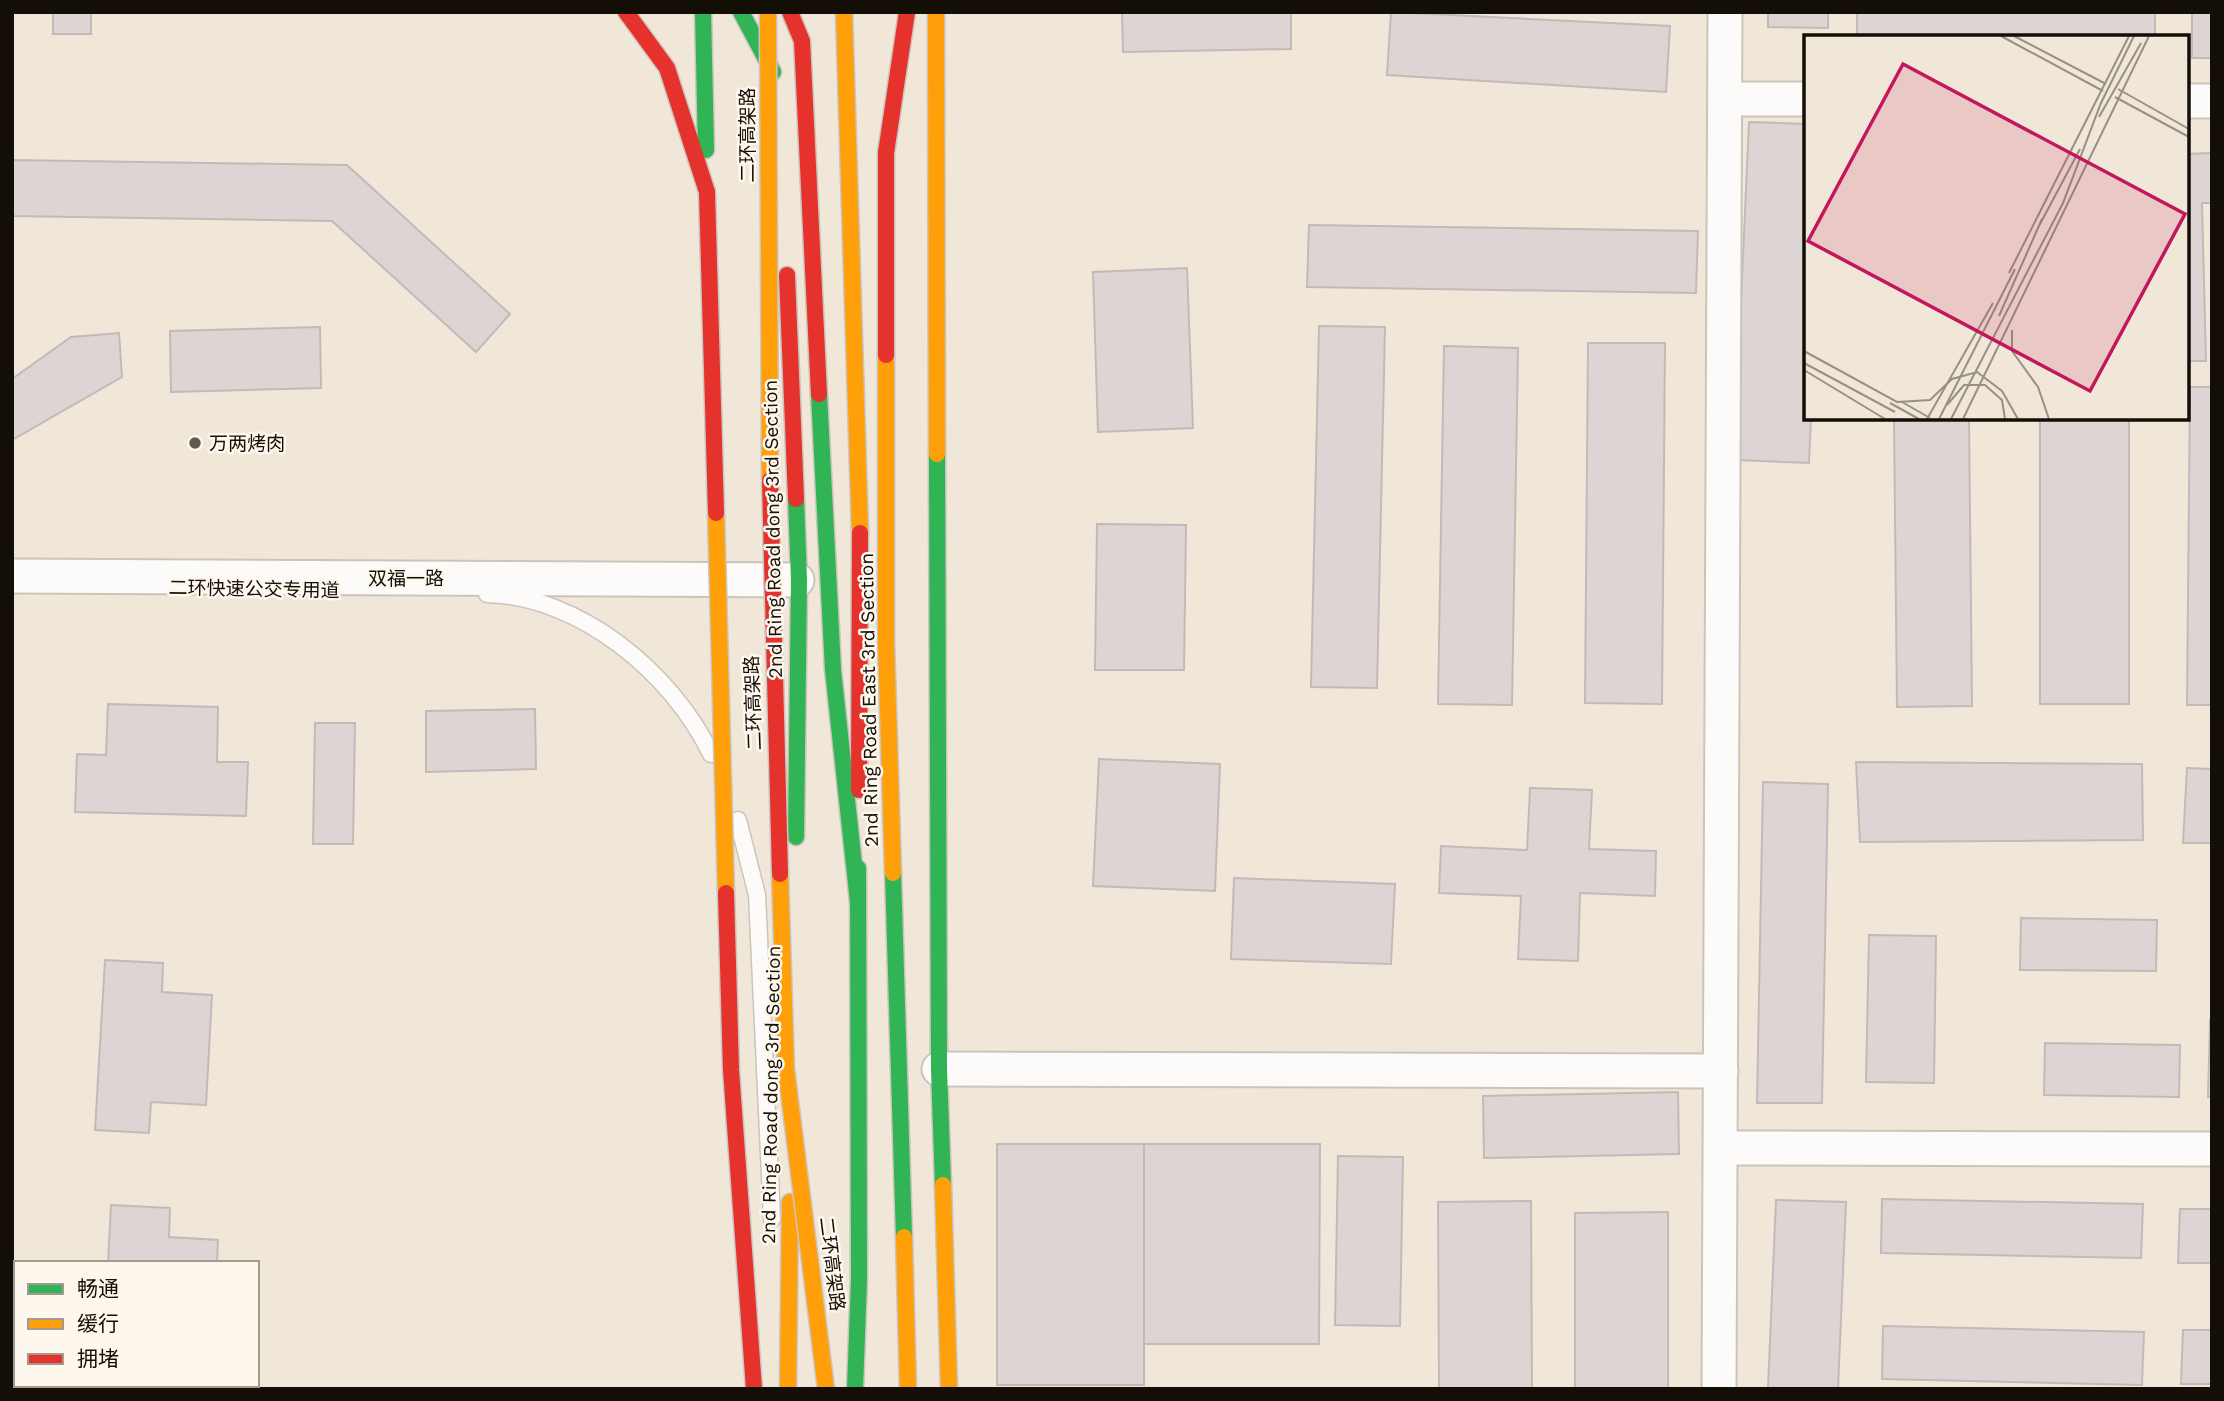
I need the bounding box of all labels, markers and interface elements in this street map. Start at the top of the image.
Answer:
inset map [1804,35,2189,420]
street label: 二环高架路 [736,87,759,183]
street label: 2nd Ring Road dong 3rd Section [759,380,787,678]
place label: 万两烤肉 [209,432,285,455]
marker: 万两烤肉 [187,435,203,451]
street label: 2nd Ring Road East 3rd Section [855,553,883,847]
street label: 双福一路 [368,567,444,590]
street label: 二环快速公交专用道 [168,576,340,602]
street label: 二环高架路 [740,655,766,751]
street label: 2nd Ring Road dong 3rd Section [757,946,785,1244]
street label: 二环高架路 [815,1215,849,1313]
legend [14,1261,259,1387]
text: 畅通 [77,1276,119,1301]
text: 缓行 [77,1311,119,1336]
text: 拥堵 [77,1346,119,1371]

